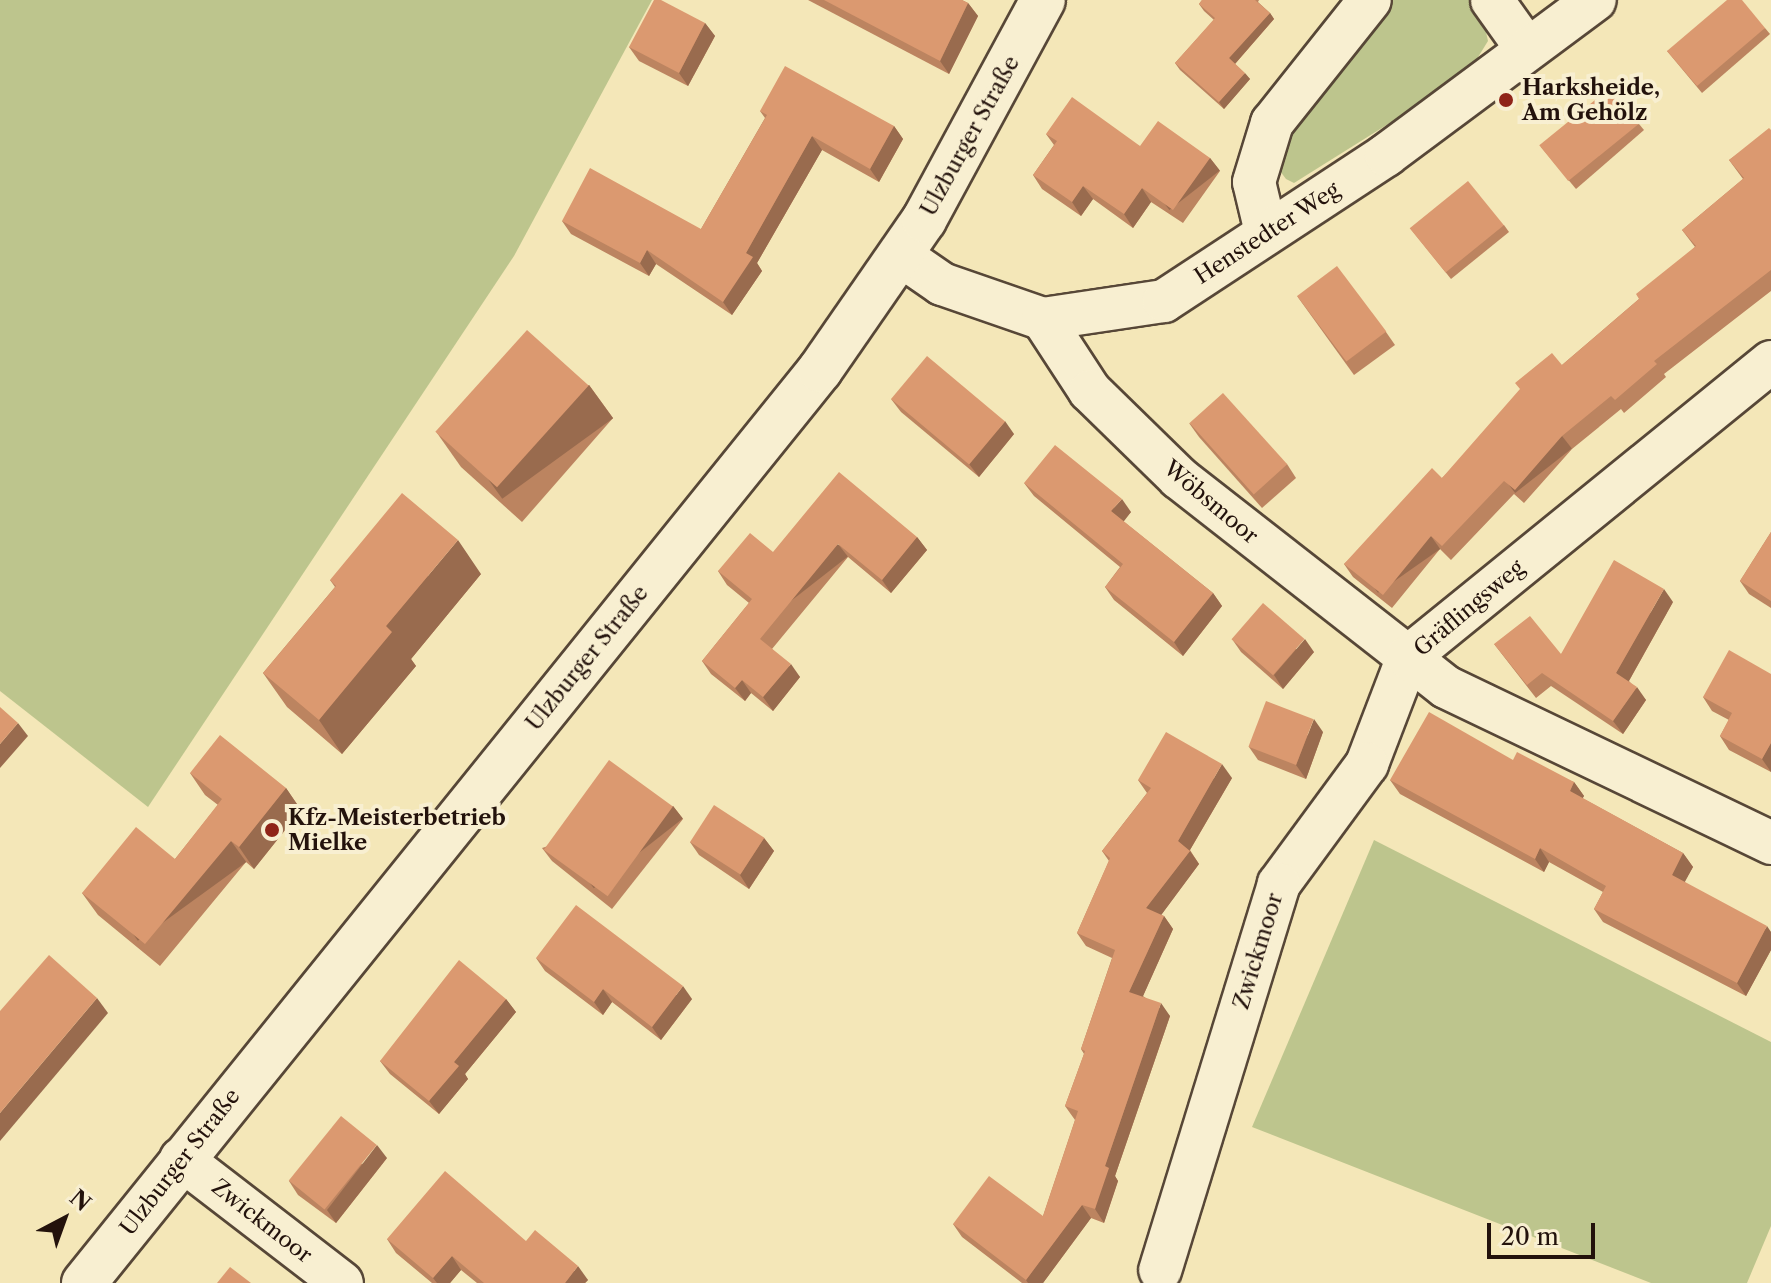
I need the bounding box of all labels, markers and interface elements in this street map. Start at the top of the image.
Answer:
street label: Ulzburger Straße [915,51,1025,221]
place label: Harksheide, Am Gehölz [1522,74,1660,126]
marker: Harksheide, Am Gehölz [1497,91,1515,109]
street label: Henstedter Weg [1189,176,1345,290]
street label: Wöbsmoor [1158,455,1264,549]
street label: Gräflingsweg [1409,554,1529,662]
street label: Ulzburger Straße [520,580,654,736]
place label: Kfz-Meisterbetrieb Mielke [288,804,506,856]
marker: Kfz-Meisterbetrieb Mielke [263,821,281,839]
street label: Zwickmoor [1228,890,1288,1012]
street label: Ulzburger Straße [114,1083,246,1241]
street label: Zwickmoor [207,1174,317,1268]
north arrow [24,1179,104,1259]
text: N [64,1184,96,1217]
scale bar [1491,1207,1599,1257]
text: 20 m [1501,1222,1559,1251]

